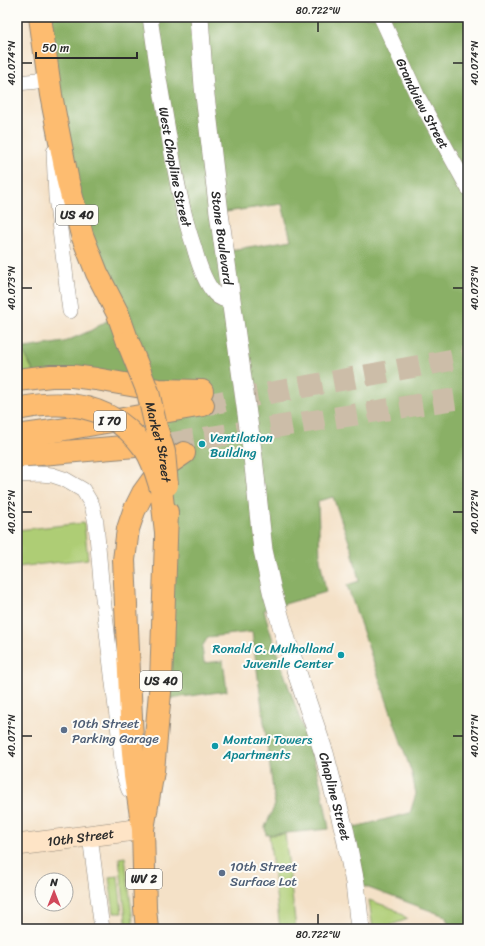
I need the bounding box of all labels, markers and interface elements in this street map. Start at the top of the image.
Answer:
text: 80.722°W [296,2,341,20]
scale bar [36,34,137,60]
text: 50 m [42,37,69,59]
text: 40.074°N [3,40,21,86]
text: 40.074°N [466,40,484,86]
street label: Grandview Street [389,54,456,154]
street label: West Chapline Street [152,105,198,230]
street label: Stone Boulevard [204,190,240,287]
road number: US 40 [56,205,98,225]
text: 40.073°N [3,266,21,310]
text: 40.073°N [466,266,484,310]
street label: Market Street [139,399,178,484]
road number: I 70 [94,411,126,431]
place label: Ventilation Building [210,426,273,464]
marker: Ventilation Building [197,439,207,449]
text: 40.072°N [3,490,21,534]
text: 40.072°N [466,490,484,534]
place label: Ronald C. Mulholland Juvenile Center [213,637,334,675]
marker: Ronald C. Mulholland Juvenile Center [336,650,346,660]
road number: US 40 [140,671,182,691]
place label: 10th Street Parking Garage [72,712,159,750]
text: 40.071°N [3,714,21,758]
text: 40.071°N [466,714,484,758]
marker: 10th Street Parking Garage [59,725,69,735]
place label: Montani Towers Apartments [222,728,313,766]
marker: Montani Towers Apartments [210,741,220,751]
street label: Chapline Street [312,750,357,843]
street label: 10th Street [46,822,116,853]
place label: 10th Street Surface Lot [230,855,298,893]
marker: 10th Street Surface Lot [217,868,227,878]
road number: WV 2 [126,869,162,889]
north arrow [34,872,74,912]
text: N [49,873,58,892]
text: 80.722°W [296,926,341,944]

